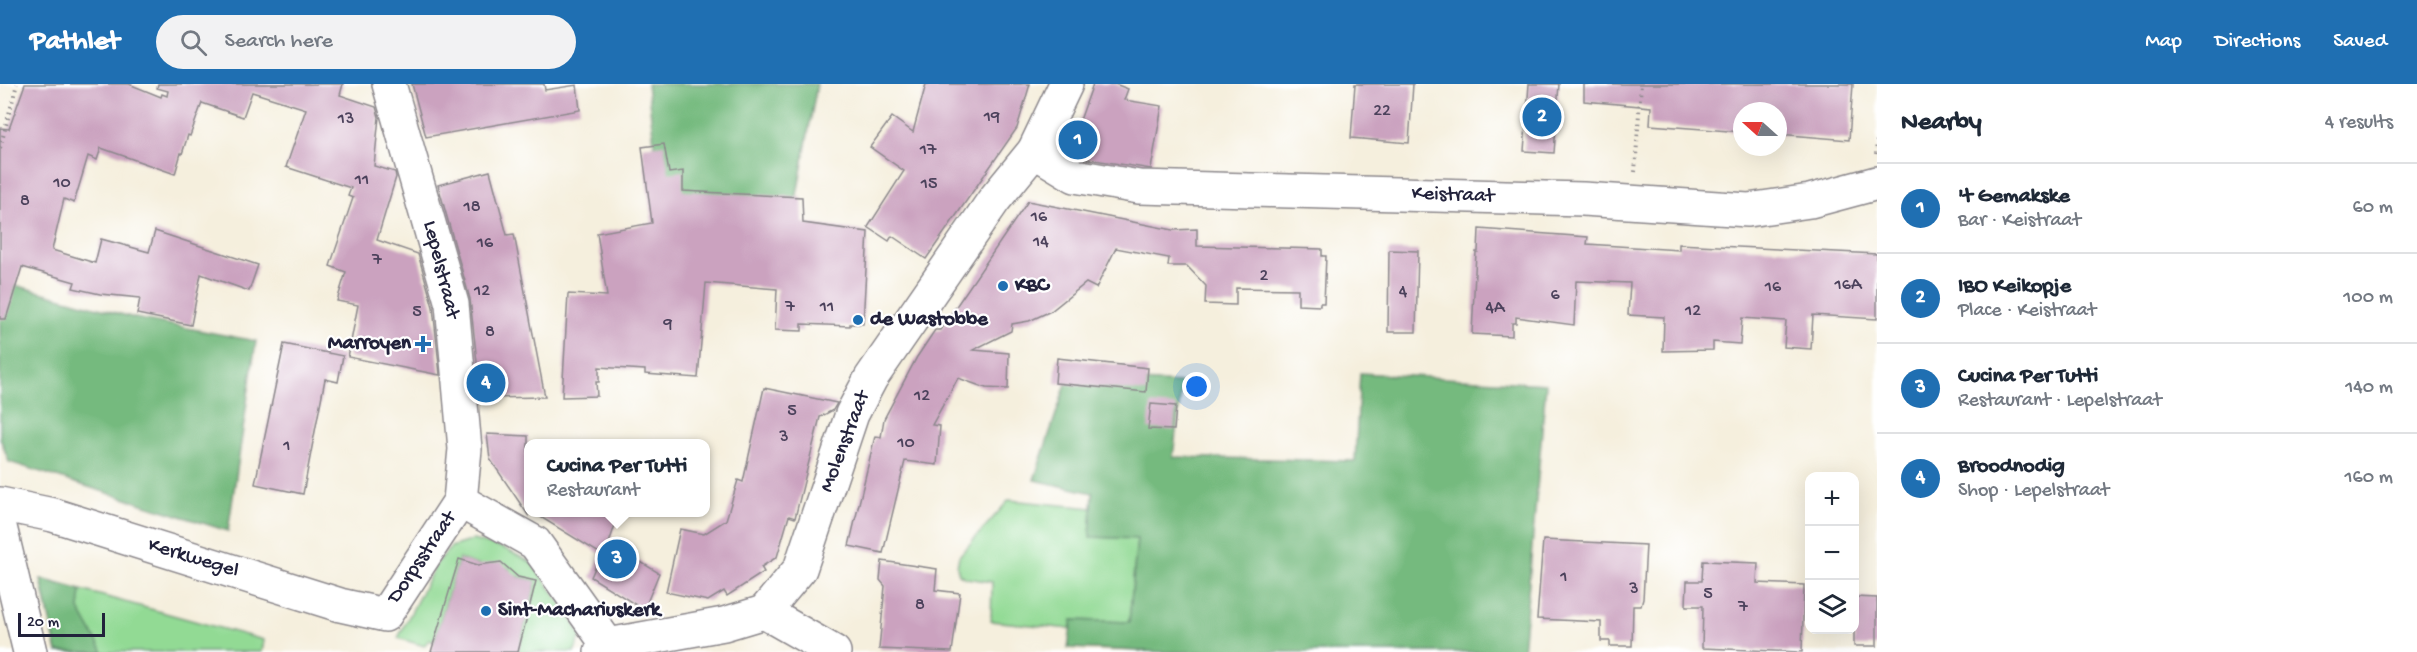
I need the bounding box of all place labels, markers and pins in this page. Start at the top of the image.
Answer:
pin: 2 [1522,94,1562,140]
pin: 1 [1058,118,1098,162]
place label: KBC [1014,274,1050,299]
marker: KBC [996,279,1010,293]
place label: de Wastobbe [870,308,989,333]
marker: de Wastobbe [851,313,865,327]
place label: Marroyen [328,332,412,357]
marker: Marroyen [416,337,430,351]
pin: 4 [466,360,506,406]
pin: 3 [598,536,636,582]
place label: Sint-Machariuskerk [498,599,663,624]
marker: Sint-Machariuskerk [479,604,493,618]

